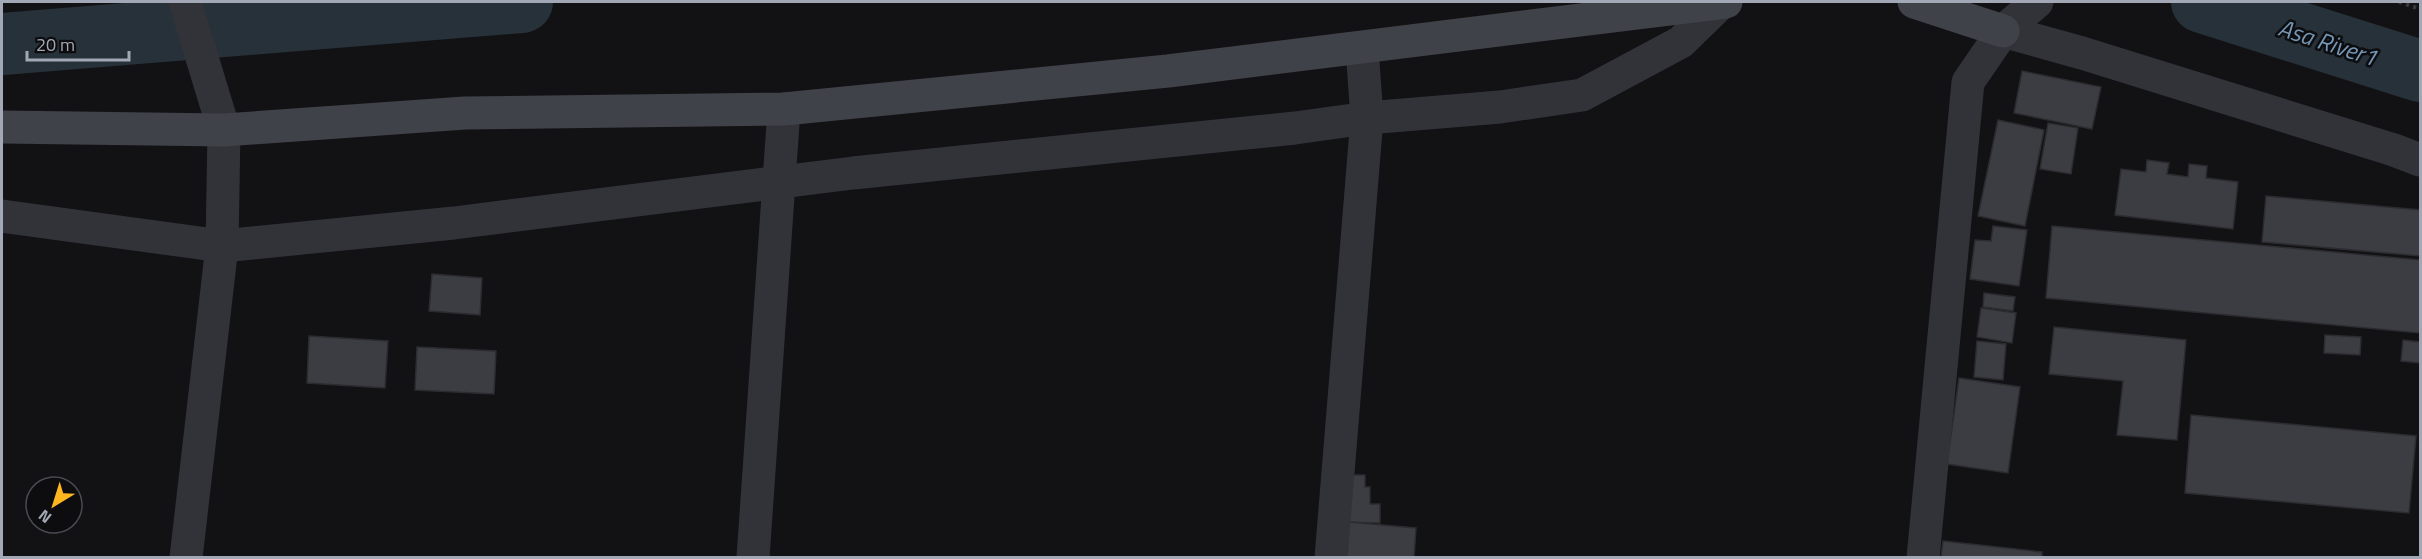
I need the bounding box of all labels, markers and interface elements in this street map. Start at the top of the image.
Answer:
water label: Asa River1 [2274,9,2382,75]
scale bar [27,24,129,62]
text: 20 m [36,31,75,58]
north arrow [24,475,84,535]
text: N [33,504,57,530]

